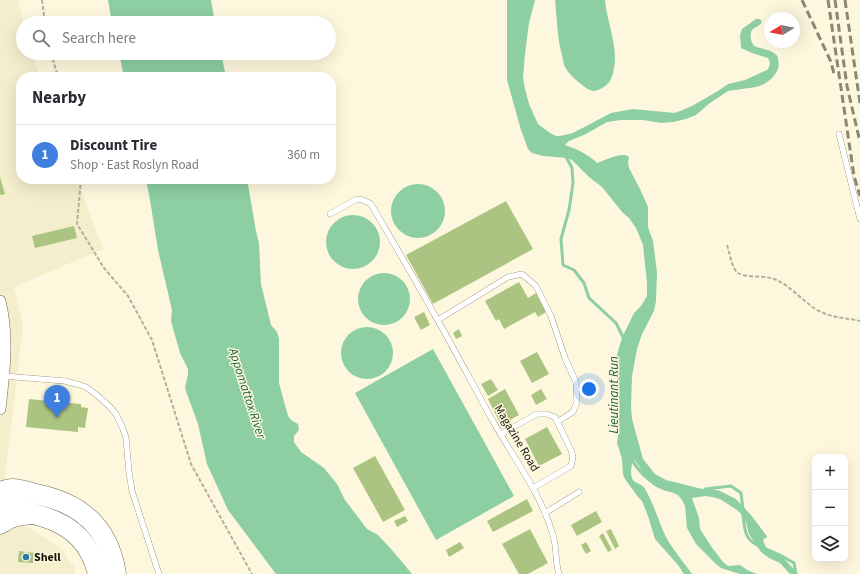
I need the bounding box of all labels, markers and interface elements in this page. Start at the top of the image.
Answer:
north arrow [764,12,800,48]
search box [16,16,336,60]
icon: search [30,27,52,49]
text: Search here [62,28,136,49]
text: Nearby [32,86,86,110]
text: Discount Tire [70,135,157,156]
text: 1 [42,146,48,164]
text: 360 m [287,146,320,164]
text: Shop · East Roslyn Road [70,156,199,174]
water label: Appomattox River [224,345,270,441]
water label: Lieutinant Run [605,356,623,434]
your location [579,379,599,399]
pin: 1 [44,385,70,418]
street label: Magazine Road [490,402,543,475]
map controls [812,454,848,562]
button: + [812,454,848,490]
button: − [812,490,848,526]
button: layers [812,526,848,562]
place label: Shell [34,549,61,566]
marker: Shell [21,552,31,562]

